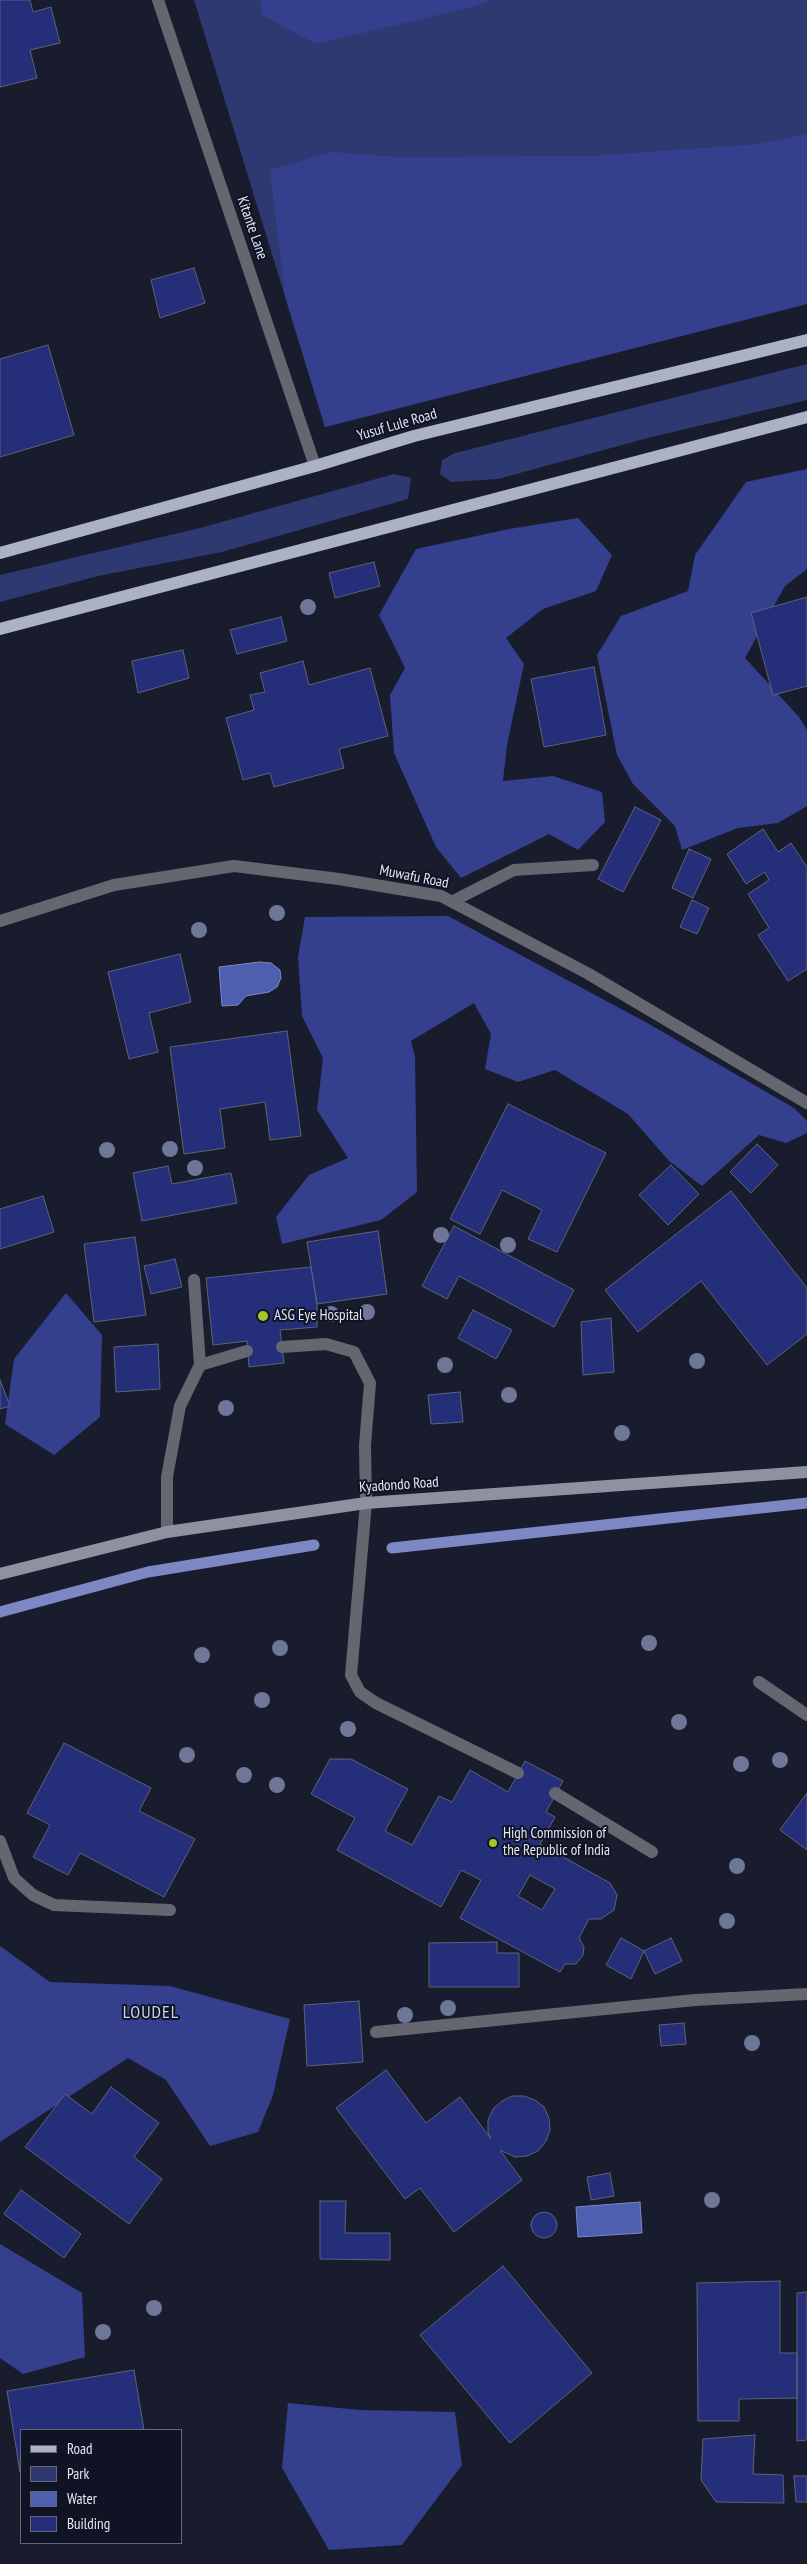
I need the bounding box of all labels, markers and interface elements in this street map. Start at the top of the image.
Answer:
street label: Kitante Lane [233,194,271,262]
street label: Yusuf Lule Road [355,405,439,445]
street label: Muwafu Road [378,861,450,893]
place label: ASG Eye Hospital [274,1307,363,1325]
marker: ASG Eye Hospital [256,1309,270,1323]
street label: Kyadondo Road [359,1473,439,1497]
place label: High Commission of the Republic of India [503,1825,610,1860]
marker: High Commission of the Republic of India [487,1837,499,1849]
district label: LOUDEL [122,2002,180,2024]
legend [20,2429,182,2544]
text: Road [67,2439,93,2458]
text: Park [67,2464,89,2483]
text: Water [67,2489,97,2508]
text: Building [67,2514,110,2533]

